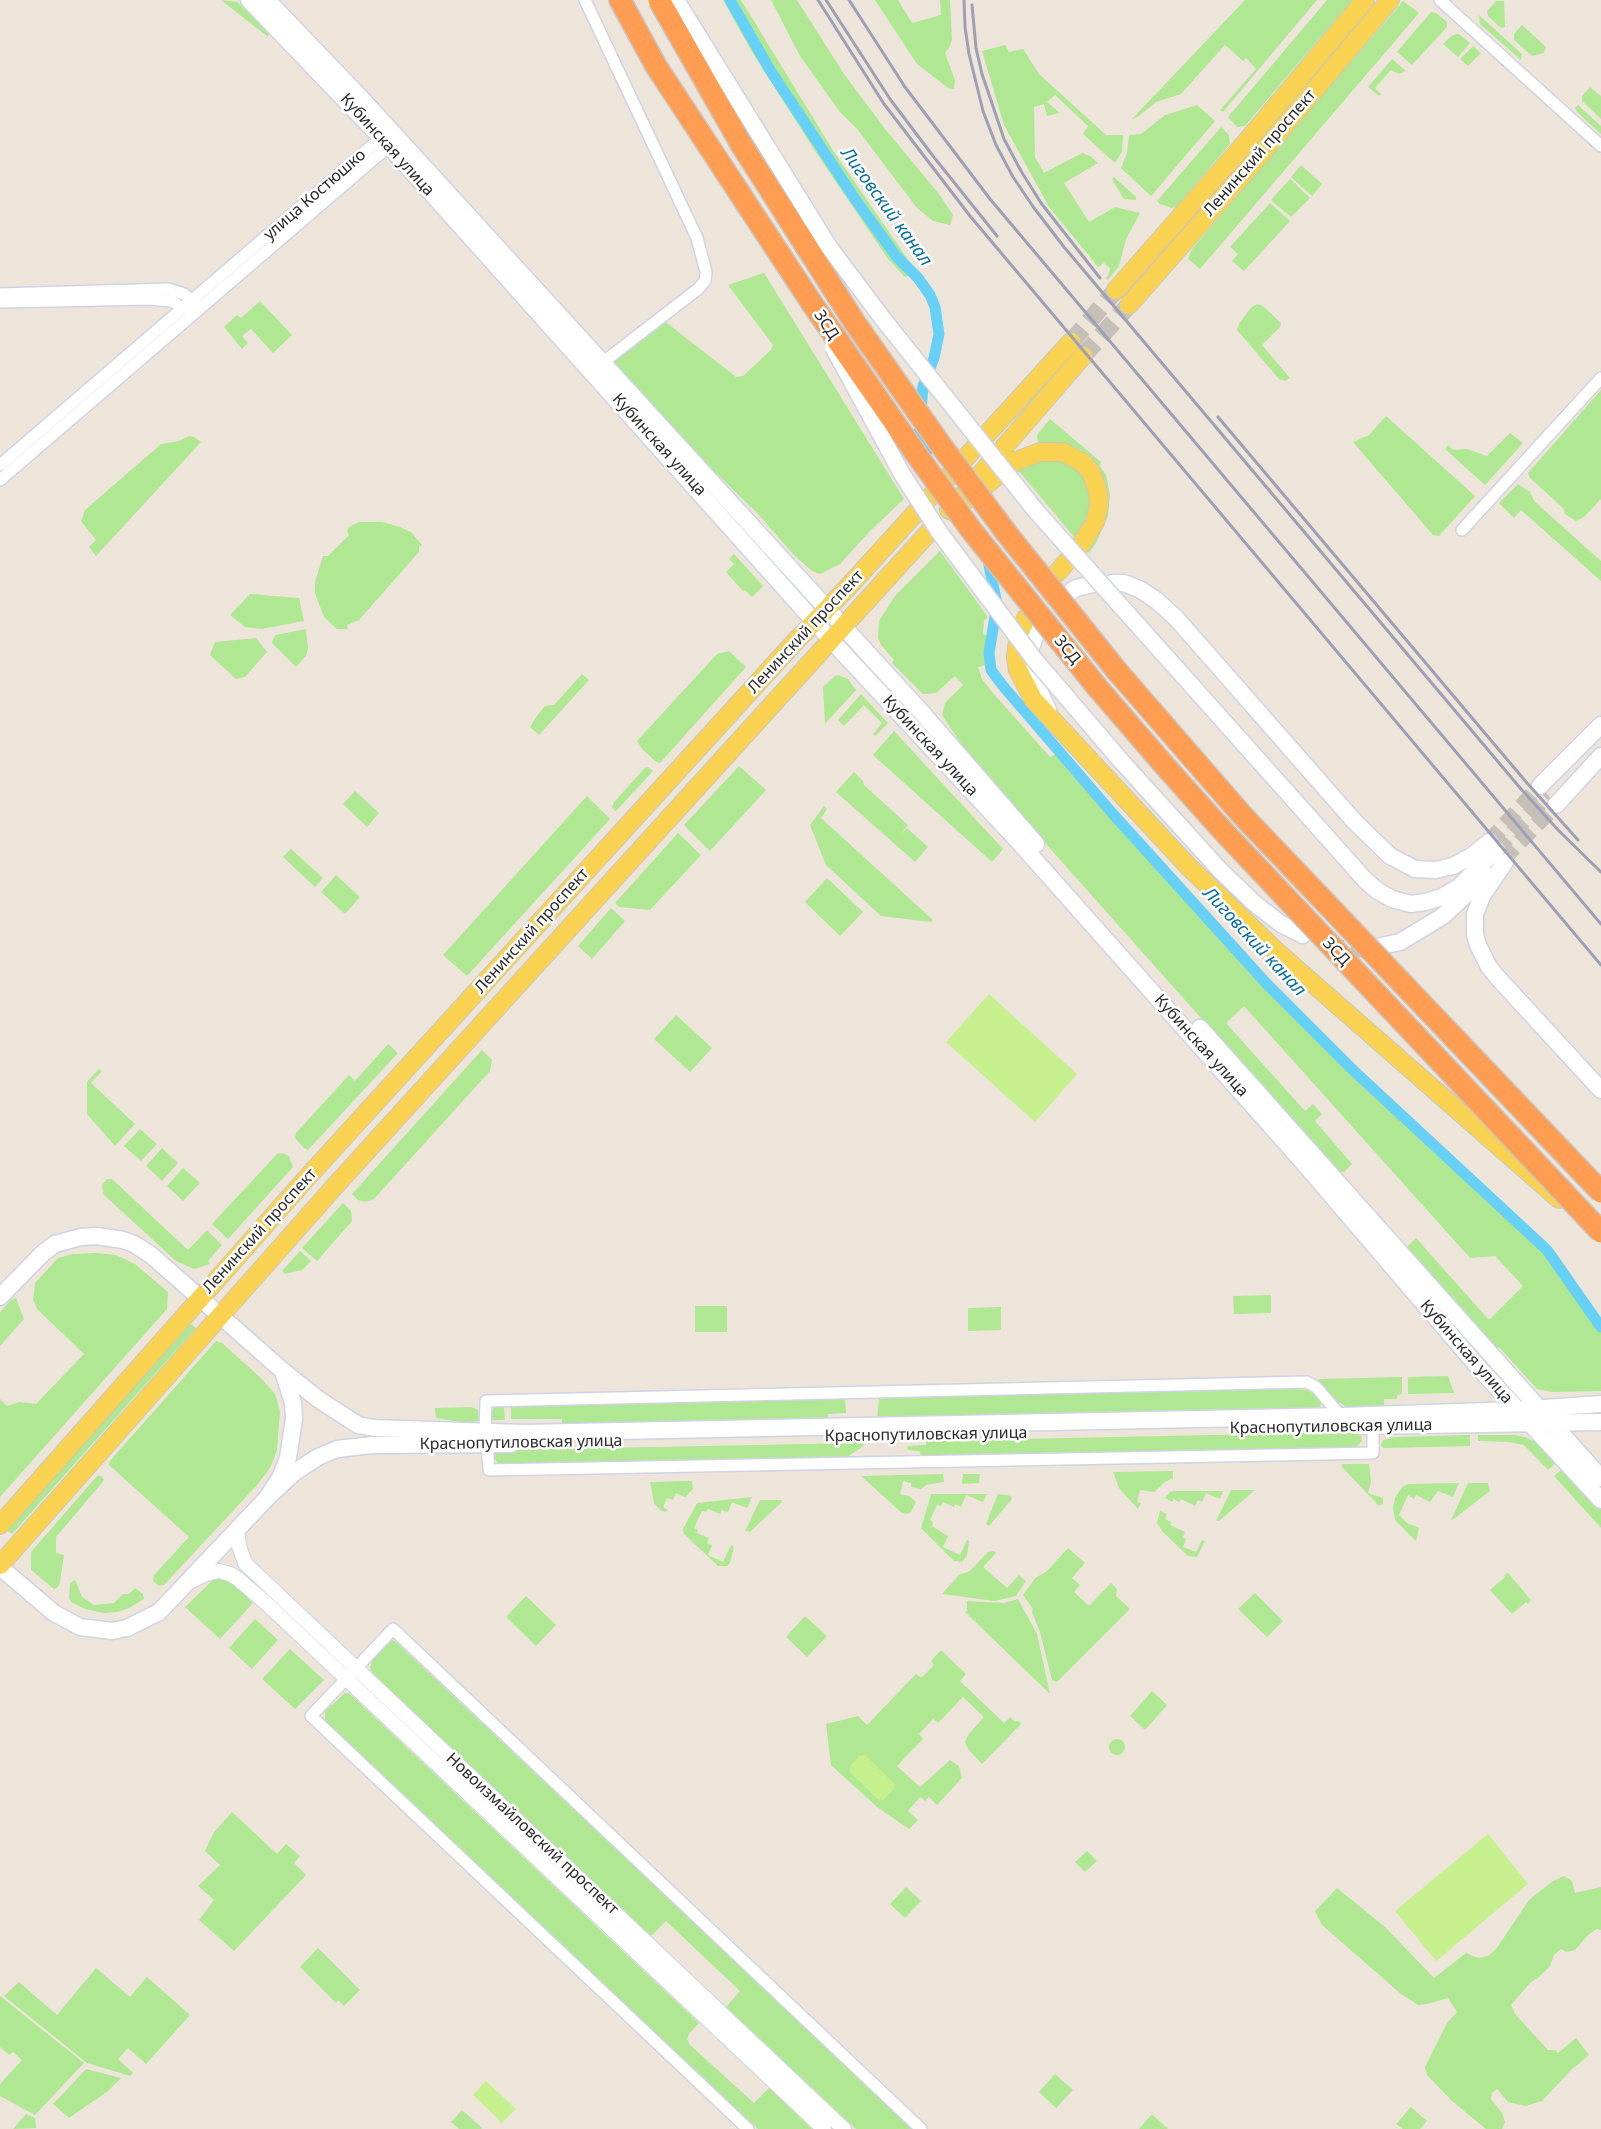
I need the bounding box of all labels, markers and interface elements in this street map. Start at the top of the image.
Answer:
street label: Ленинский проспект [1200,86,1320,220]
street label: Кубинская улица [336,90,438,200]
water label: Лиговский канал [836,143,936,271]
street label: улица Костюшко [260,146,370,244]
street label: ЗСД [809,307,843,343]
street label: Кубинская улица [608,390,710,500]
street label: Ленинский проспект [744,566,868,698]
street label: ЗСД [1050,632,1084,668]
street label: Кубинская улица [878,692,982,800]
street label: Ленинский проспект [471,865,593,997]
water label: Лиговский канал [1198,883,1310,1001]
street label: ЗСД [1318,934,1354,970]
street label: Кубинская улица [1150,991,1252,1101]
street label: Ленинский проспект [199,1165,321,1297]
street label: Кубинская улица [1416,1296,1516,1408]
street label: Краснопутиловская улица [1230,1416,1432,1438]
street label: Краснопутиловская улица [825,1424,1027,1446]
street label: Краснопутиловская улица [420,1432,622,1454]
street label: Новоизмайловский проспект [442,1749,622,1919]

